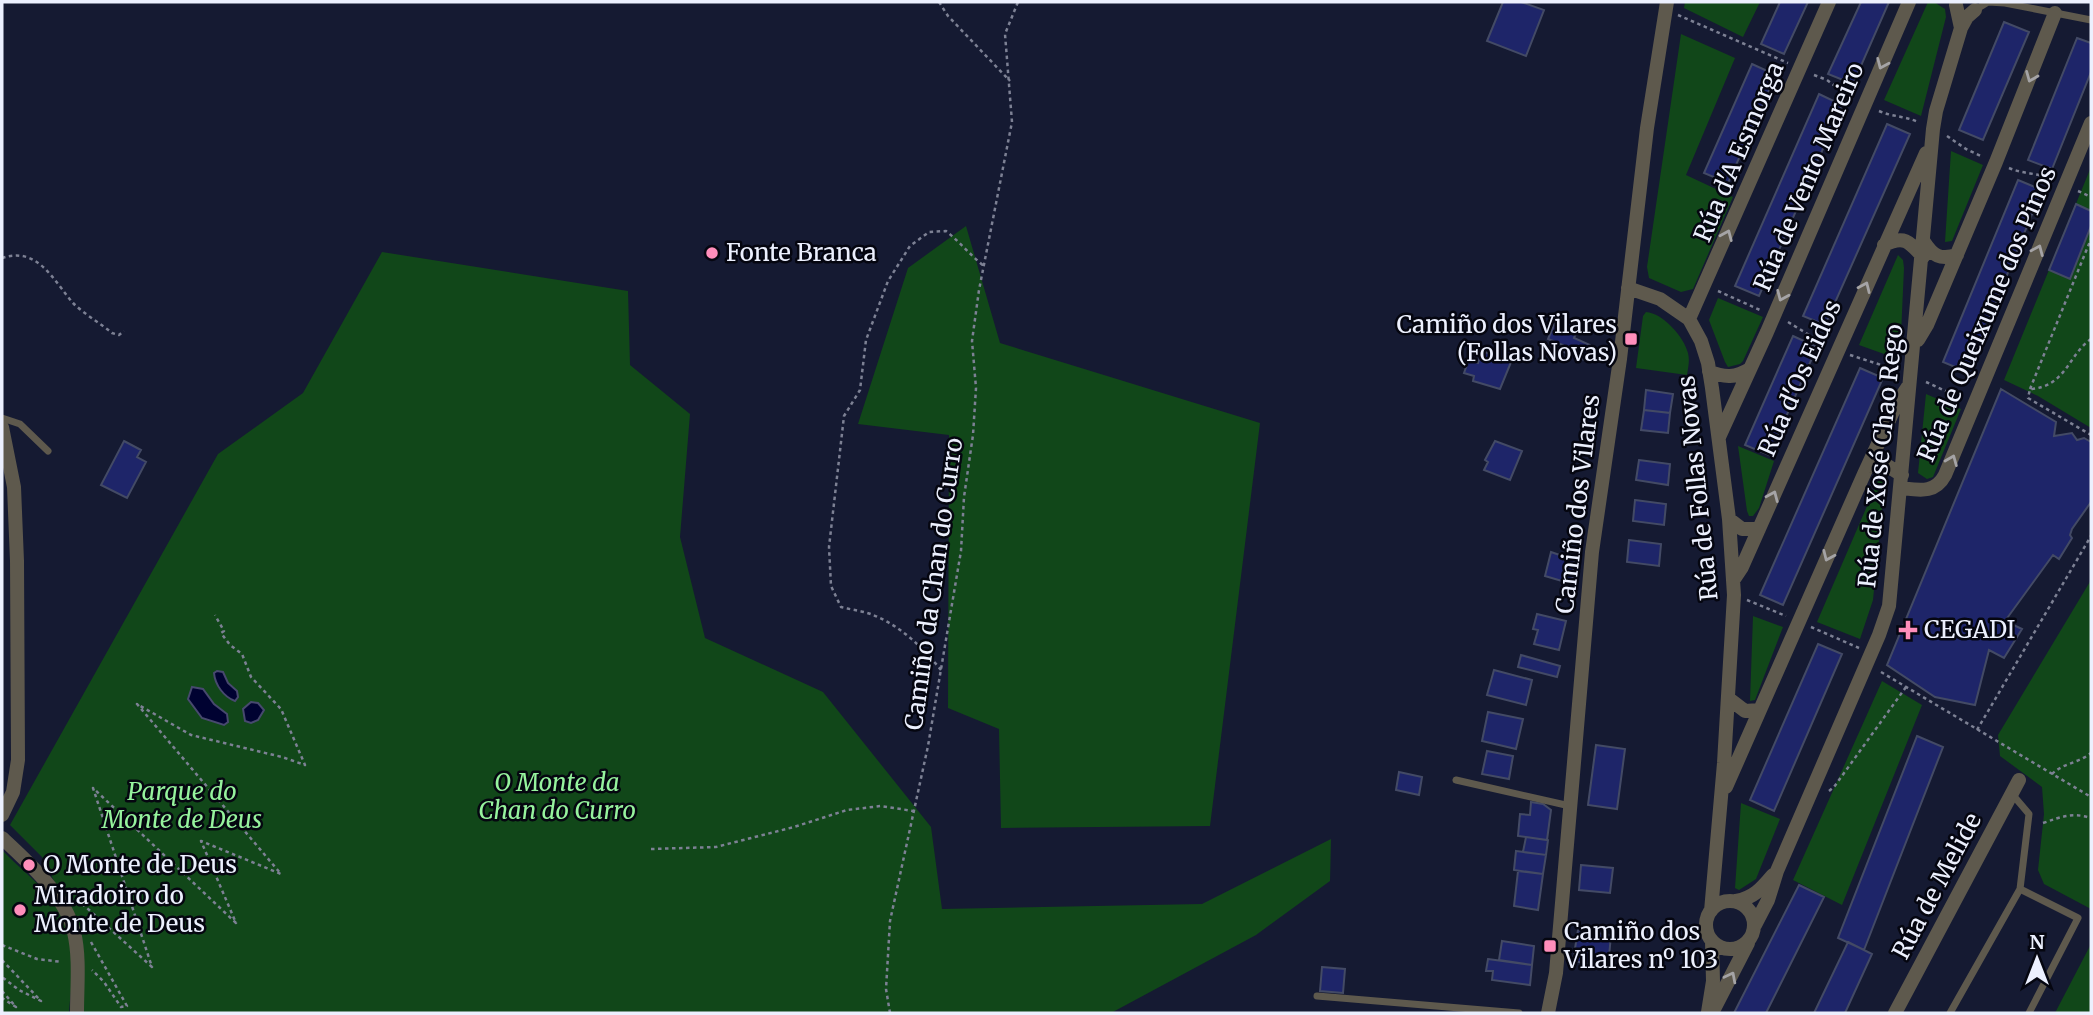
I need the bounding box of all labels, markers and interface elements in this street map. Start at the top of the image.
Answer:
street label: Rúa d'A Esmorga [1687,57,1791,247]
one-way arrow [1876,57,1890,70]
street label: Rúa de Vento Mareiro [1746,58,1871,296]
one-way arrow [2025,70,2039,82]
street label: Rúa de Queixume dos Pinos [1910,161,2063,466]
one-way arrow [1719,229,1733,241]
place label: Fonte Branca [726,237,877,268]
one-way arrow [2030,244,2044,256]
marker: Fonte Branca [704,245,720,261]
one-way arrow [1857,282,1871,295]
one-way arrow [1776,289,1790,301]
street label: Rúa d'Os Eidos [1751,295,1848,461]
place label: Camiño dos Vilares (Follas Novas) [1397,309,1617,368]
street label: Rúa de Xosé Chao Rego [1851,323,1910,589]
marker: Camiño dos Vilares (Follas Novas) [1623,331,1639,347]
street label: Rúa de Follas Novas [1670,374,1725,602]
street label: Camiño dos Vilares [1549,393,1606,615]
street label: Camiño da Chan do Curro [898,436,969,732]
one-way arrow [1943,454,1957,466]
one-way arrow [1765,490,1779,502]
one-way arrow [1822,549,1836,561]
place label: CEGADI [1924,614,2016,645]
marker: CEGADI [1898,620,1918,640]
park label: O Monte da Chan do Curro [478,767,636,826]
park label: Parque do Monte de Deus [101,776,262,835]
street label: Rúa de Melide [1885,807,1988,964]
place label: O Monte de Deus [43,849,237,880]
marker: O Monte de Deus [21,857,37,873]
place label: Miradoiro do Monte de Deus [34,880,205,939]
marker: Miradoiro do Monte de Deus [12,902,28,918]
place label: Camiño dos Vilares nº 103 [1563,916,1718,975]
north arrow [2002,924,2072,994]
text: N [2029,930,2045,954]
marker: Camiño dos Vilares nº 103 [1542,938,1558,954]
one-way arrow [1722,972,1736,984]

